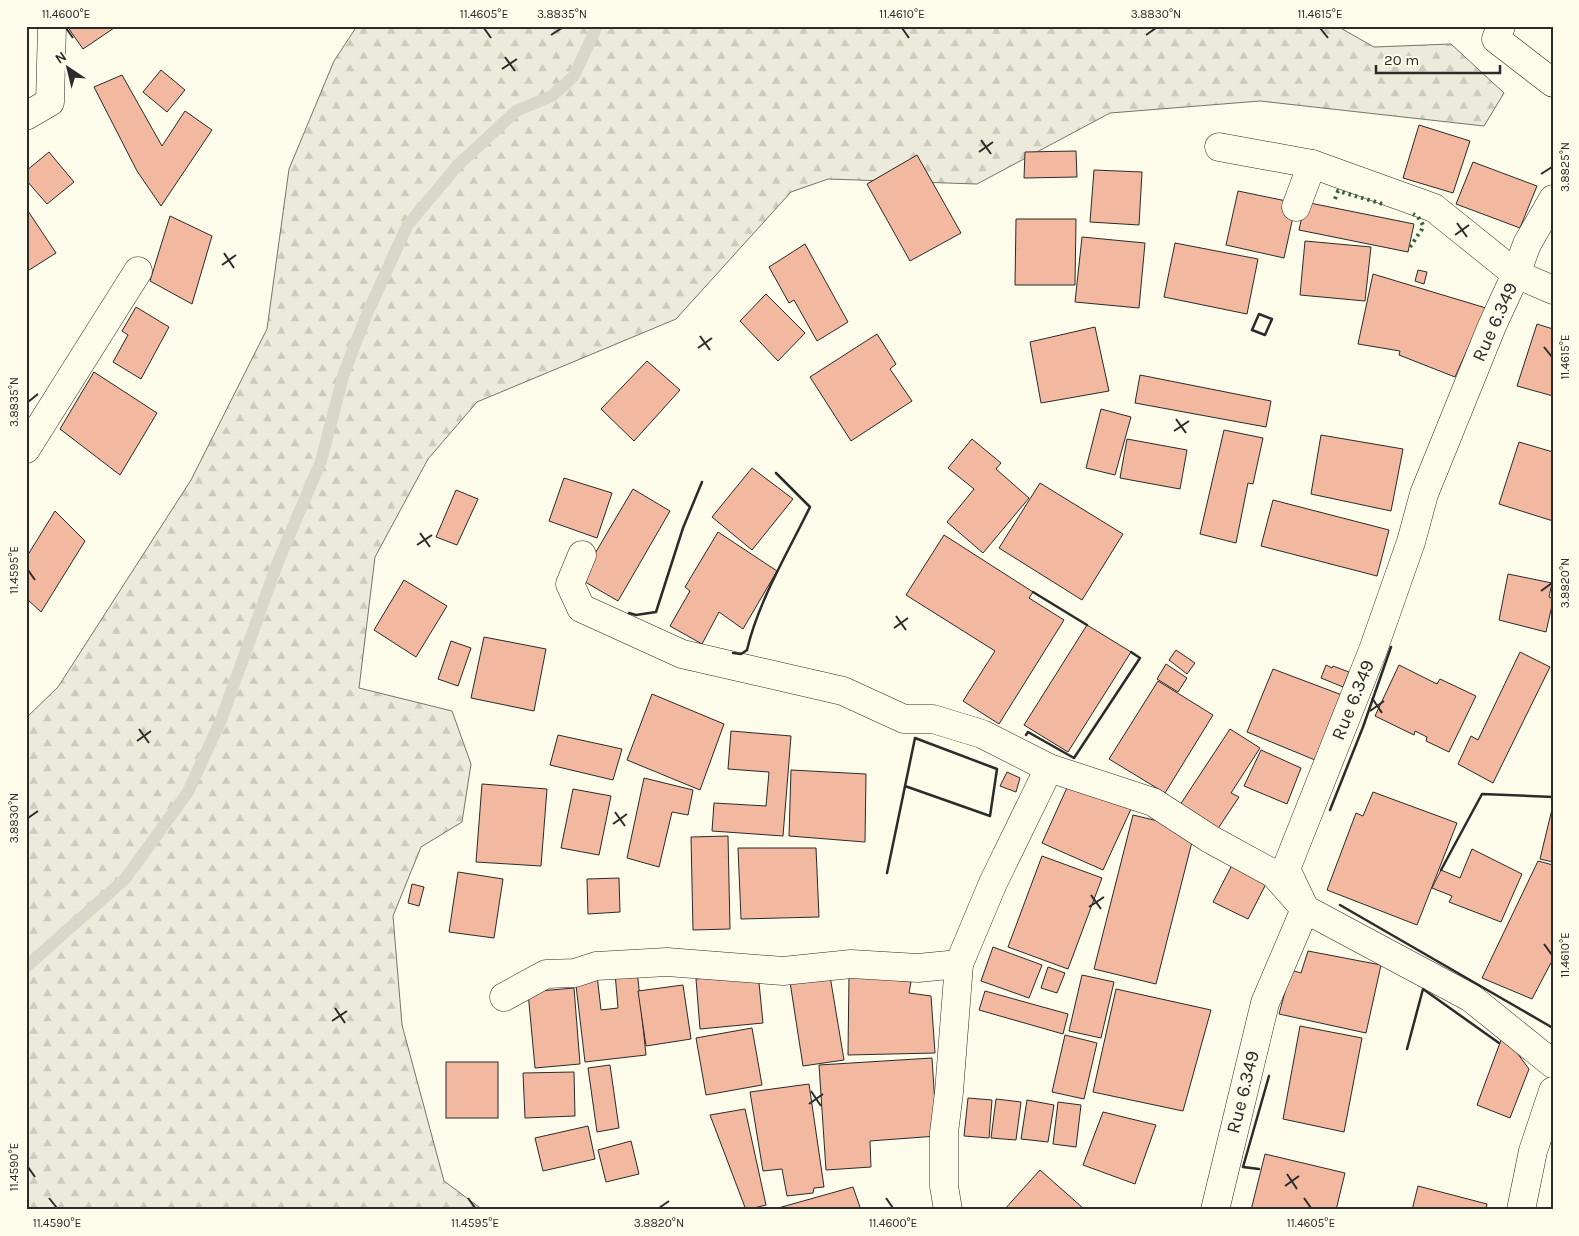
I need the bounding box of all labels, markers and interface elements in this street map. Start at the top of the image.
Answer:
text: 11.4600°E [42,7,90,21]
text: 11.4605°E [460,7,508,21]
text: 3.8835°N [537,7,587,21]
text: 11.4610°E [879,7,925,21]
text: 3.8830°N [1131,7,1181,21]
text: 11.4615°E [1297,7,1343,21]
north arrow [42,42,92,92]
scale bar [1376,42,1500,74]
text: N [52,48,70,68]
text: 20 m [1384,51,1419,69]
text: 3.8825°N [1558,142,1572,192]
street label: Rue 6.349 [1468,279,1522,365]
text: 11.4615°E [1558,334,1572,380]
text: 3.8835°N [7,377,21,427]
text: 11.4595°E [7,546,21,594]
text: 3.8820°N [1558,558,1572,608]
street label: Rue 6.349 [1327,657,1379,743]
text: 3.8830°N [7,793,21,843]
text: 11.4610°E [1558,932,1572,978]
street label: Rue 6.349 [1222,1048,1264,1136]
text: 11.4590°E [7,1143,21,1191]
text: 11.4590°E [33,1216,81,1230]
text: 11.4595°E [451,1216,499,1230]
text: 3.8820°N [634,1216,684,1230]
text: 11.4600°E [869,1216,917,1230]
text: 11.4605°E [1287,1216,1335,1230]

